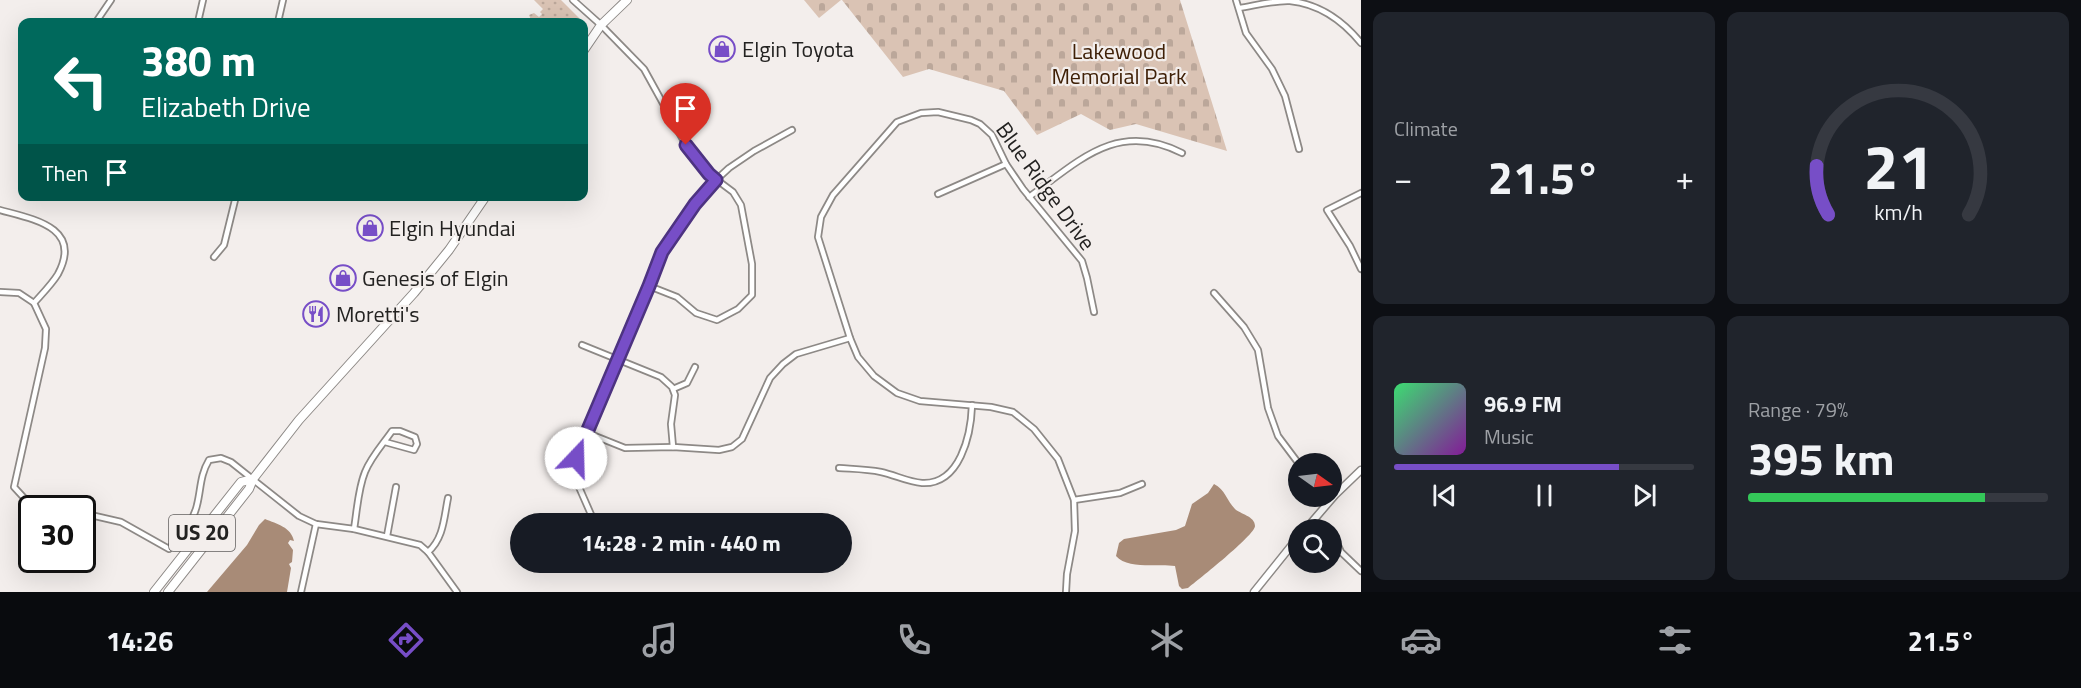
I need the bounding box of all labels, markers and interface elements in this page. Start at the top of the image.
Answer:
text: 380 m [141,28,256,92]
place label: Elgin Toyota [742,32,854,66]
shop icon: Elgin Toyota [707,34,737,64]
park label: Lakewood Memorial Park [1052,34,1187,93]
icon: left [42,42,120,120]
pin [660,83,711,145]
text: Elizabeth Drive [141,86,311,127]
icon: arrive [669,92,702,125]
text: Climate [1394,113,1458,144]
street label: Blue Ridge Drive [988,115,1104,257]
text: 21 [1863,118,1933,213]
text: 21.5° [1488,143,1600,211]
text: − [1394,153,1412,203]
text: + [1676,153,1694,203]
text: Then [42,156,88,190]
icon: arrive [100,156,133,189]
text: km/h [1874,196,1922,228]
place label: Elgin Hyundai [389,211,515,245]
shop icon: Elgin Hyundai [355,213,385,243]
place label: Genesis of Elgin [362,261,509,295]
shop icon: Genesis of Elgin [328,263,358,293]
place label: Moretti's [336,297,419,331]
restaurant icon: Moretti's [301,299,331,329]
text: 96.9 FM [1484,387,1562,421]
text: Range · 79% [1748,394,1848,425]
text: Music [1484,421,1534,452]
text: 395 km [1748,424,1894,492]
position arrow [544,426,608,490]
north arrow [1288,453,1342,507]
map controls [1288,453,1342,573]
icon: previous [1428,479,1461,512]
icon: pause [1528,479,1561,512]
icon: next [1628,479,1661,512]
speed limit sign: 30 [18,495,96,573]
road number: US 20 [169,515,235,551]
button: search [1288,519,1342,573]
text: 14:28 · 2 min · 440 m [581,526,781,560]
icon: directions [385,619,427,661]
icon: music [639,619,681,661]
icon: phone [893,619,935,661]
icon: climate [1146,619,1188,661]
icon: car [1400,619,1442,661]
icon: filters [1654,619,1696,661]
text: 14:26 [106,620,173,661]
text: 21.5° [1908,620,1975,661]

